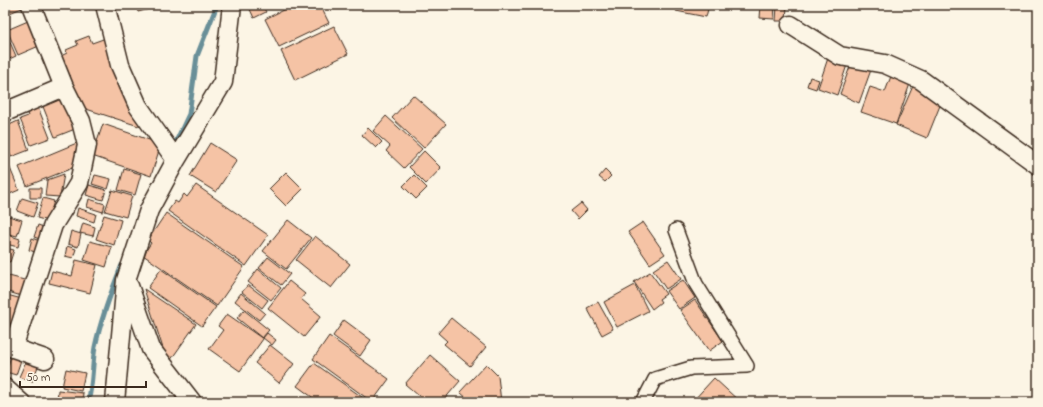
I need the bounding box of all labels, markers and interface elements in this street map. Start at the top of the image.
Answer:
scale bar [20,363,146,389]
text: 50 m [26,369,50,387]

